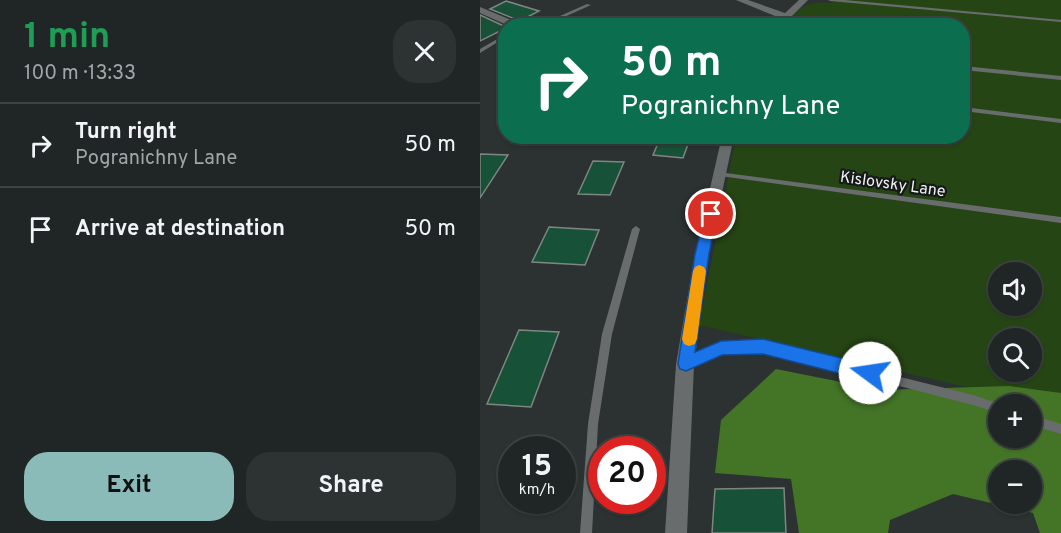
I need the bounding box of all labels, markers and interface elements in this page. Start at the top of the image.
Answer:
text: 1 min [24,15,110,61]
button: close [393,20,456,83]
text: 50 m [621,38,722,91]
icon: right [522,42,600,120]
text: 100 m · 13:33 [24,61,136,87]
text: Pogranichny Lane [621,90,840,124]
text: Turn right [75,119,177,146]
icon: right [24,129,57,162]
text: 50 m [404,132,456,159]
text: Pogranichny Lane [75,146,237,172]
street label: Kislovsky Lane [839,168,947,202]
pin [685,188,736,239]
icon: arrive [694,197,727,230]
icon: arrive [24,213,57,246]
text: Arrive at destination [75,216,285,243]
text: 50 m [404,216,456,243]
map controls [988,262,1042,514]
button: sound [988,262,1042,316]
button: search [988,328,1042,382]
position arrow [838,341,902,405]
button: + [988,394,1042,448]
speed limit sign: 20 [588,436,666,514]
text: 15 [522,449,552,486]
button: Exit [24,452,234,521]
button: Share [246,452,456,521]
button: − [988,460,1042,514]
text: km/h [519,481,555,500]

